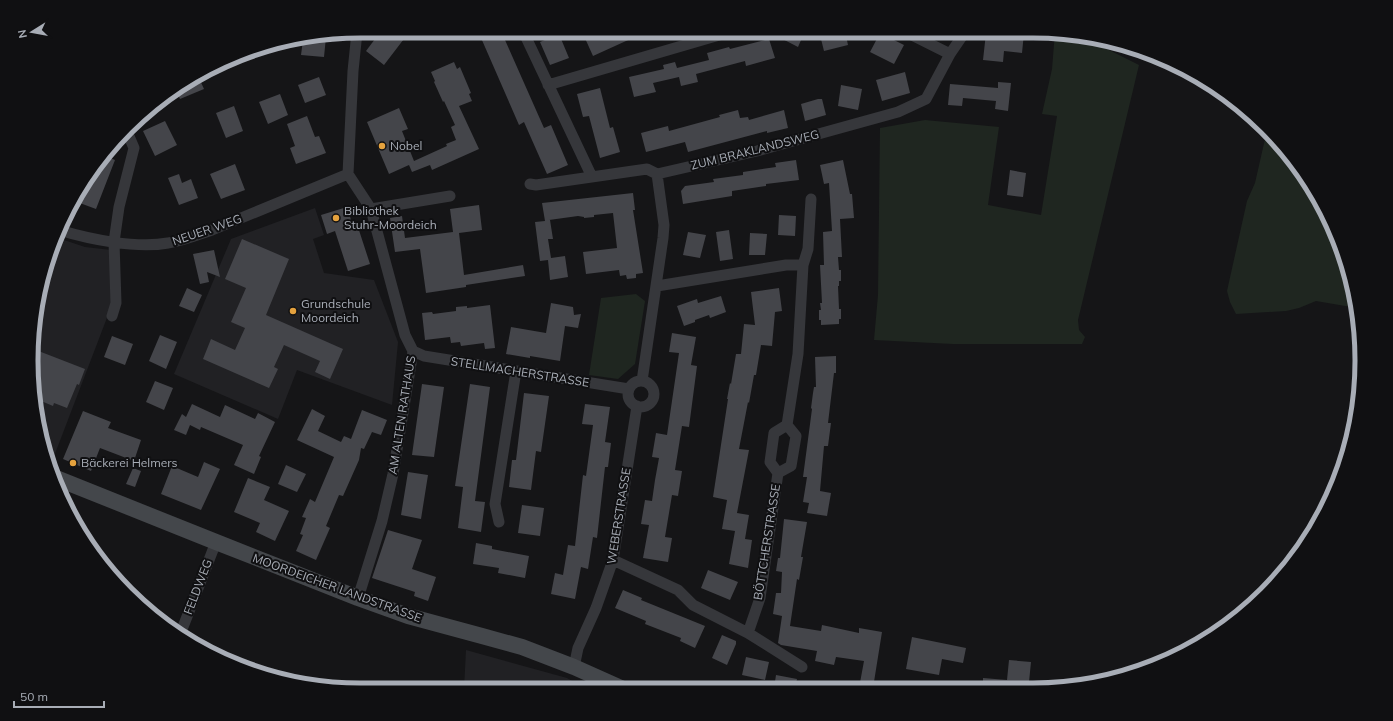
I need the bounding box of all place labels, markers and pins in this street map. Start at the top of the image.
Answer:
place label: Nobel [390,138,422,153]
marker: Nobel [377,141,387,151]
place label: Bibliothek Stuhr-Moordeich [344,203,437,232]
marker: Bibliothek Stuhr-Moordeich [331,213,341,223]
place label: Grundschule Moordeich [301,296,371,325]
marker: Grundschule Moordeich [288,306,298,316]
place label: Bäckerei Helmers [81,455,178,470]
marker: Bäckerei Helmers [68,458,78,468]

